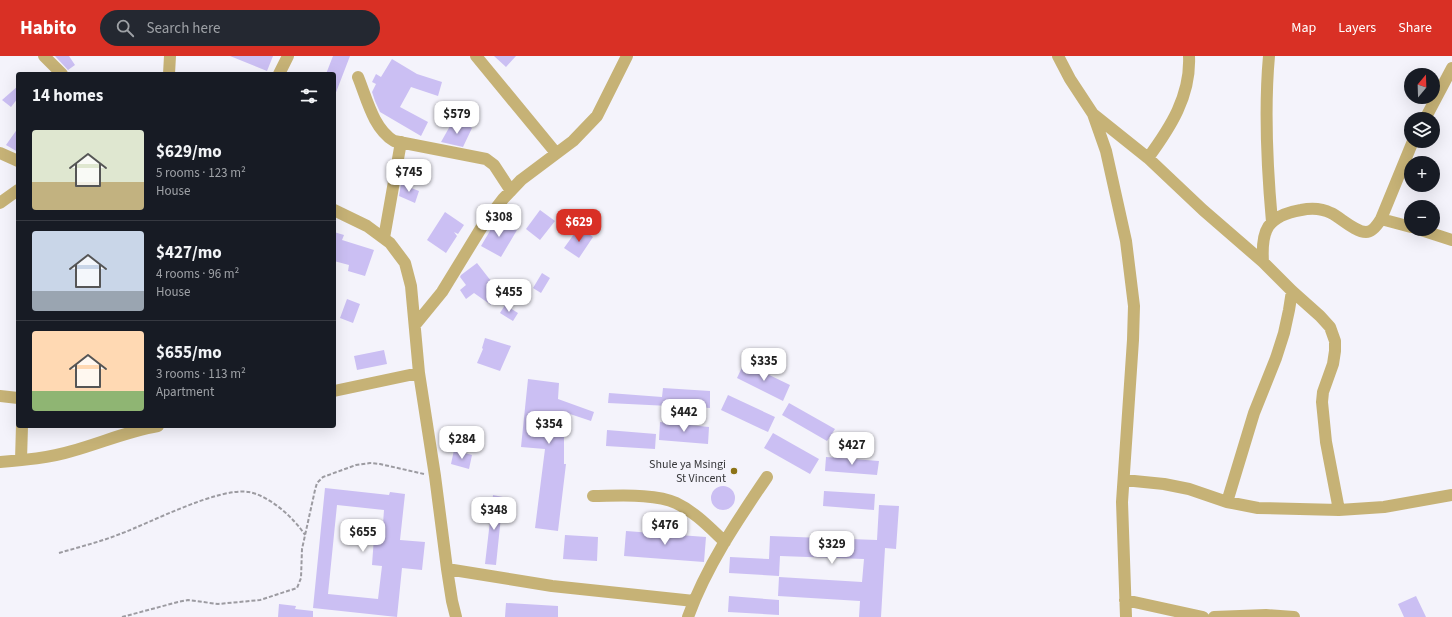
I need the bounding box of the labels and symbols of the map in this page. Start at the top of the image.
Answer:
north arrow [1404,68,1440,104]
pin: $579 [433,101,481,135]
pin: $745 [385,159,433,193]
pin: $308 [475,204,523,238]
pin: $629 [555,209,603,243]
pin: $455 [485,279,533,313]
pin: $335 [740,348,788,382]
pin: $442 [660,399,708,433]
pin: $354 [525,411,573,445]
pin: $284 [438,426,486,460]
pin: $427 [828,432,876,466]
place label: Shule ya Msingi St Vincent [649,456,726,487]
marker: Shule ya Msingi St Vincent [729,466,739,476]
pin: $348 [470,497,518,531]
pin: $476 [641,512,689,546]
pin: $655 [339,519,387,553]
pin: $329 [808,531,856,565]

